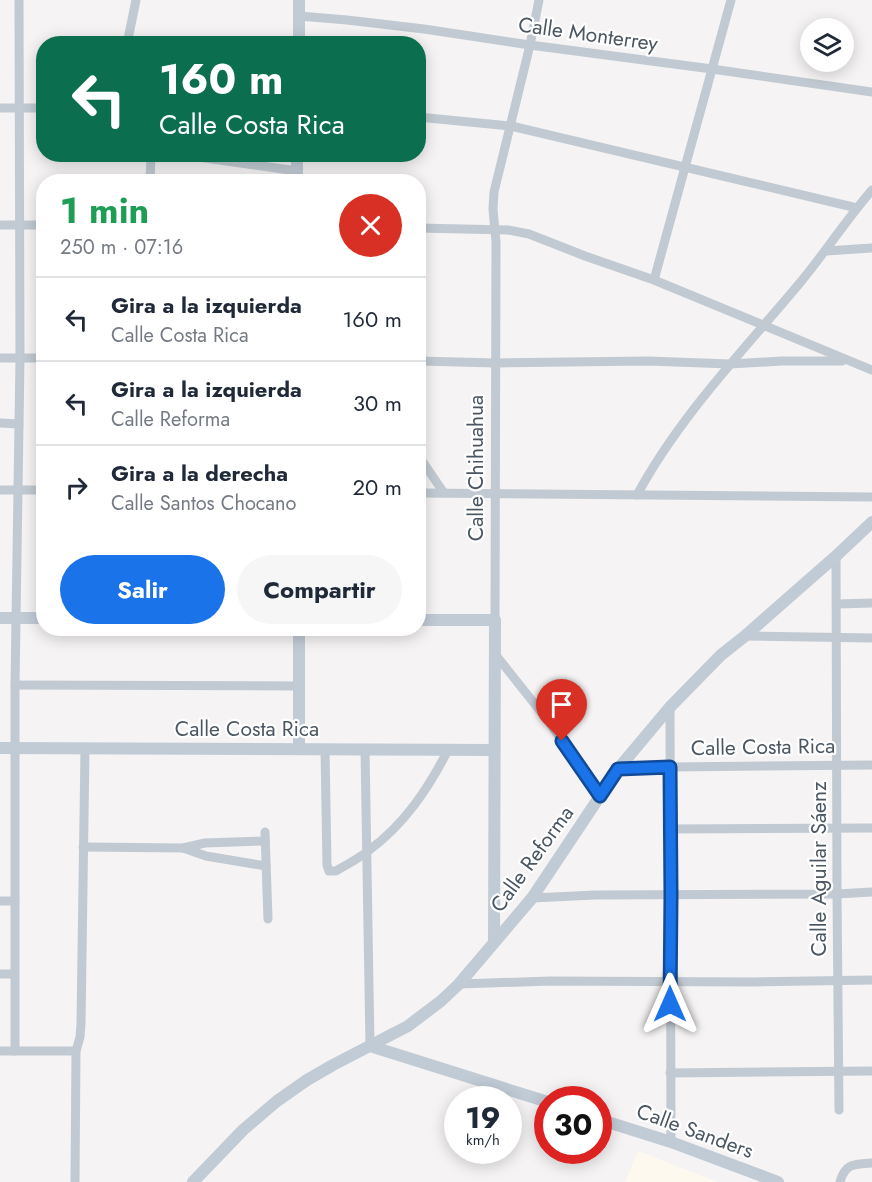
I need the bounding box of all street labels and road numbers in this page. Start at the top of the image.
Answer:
street label: Calle Monterrey [516,9,660,59]
street label: Calle Chihuahua [461,395,491,541]
street label: Calle Costa Rica [175,714,319,744]
street label: Calle Costa Rica [691,731,835,763]
street label: Calle Aguilar Sáenz [804,781,834,957]
street label: Calle Reforma [483,800,581,918]
street label: Calle Sanders [632,1096,758,1166]

